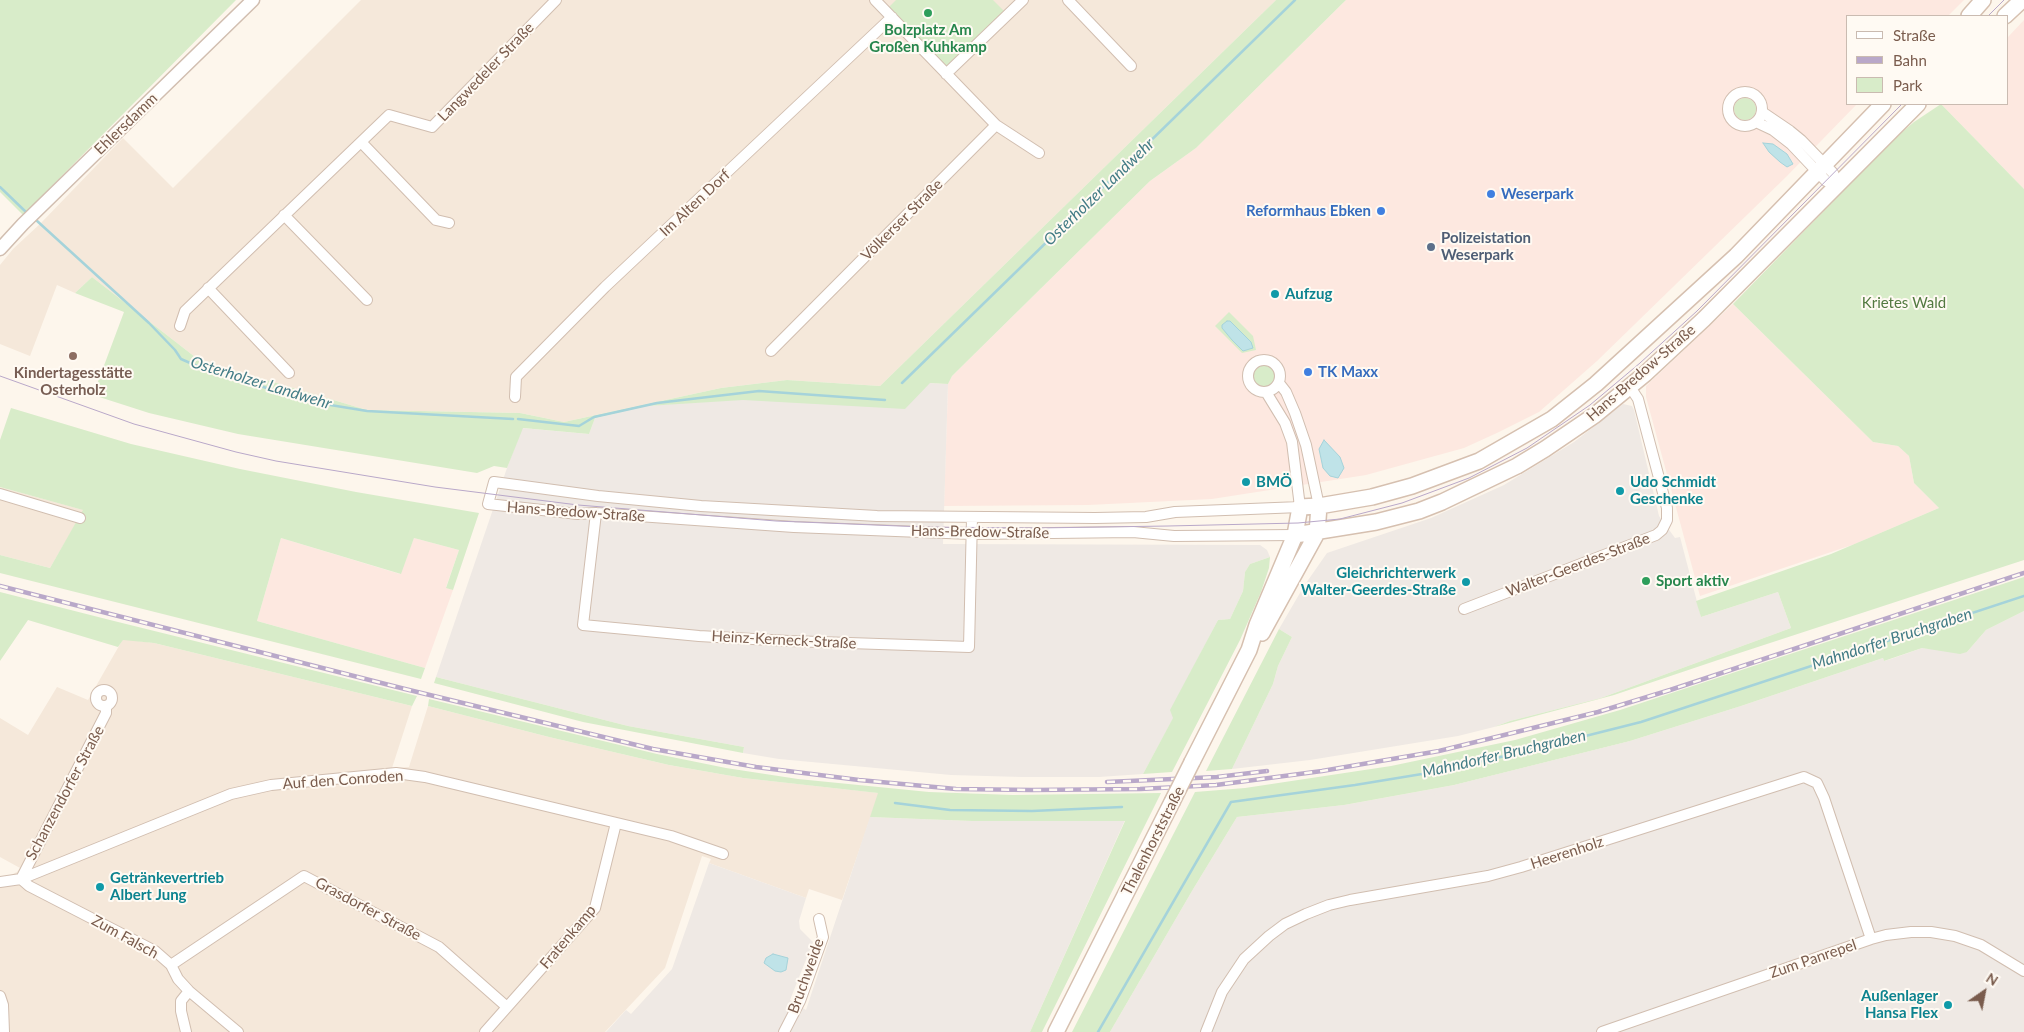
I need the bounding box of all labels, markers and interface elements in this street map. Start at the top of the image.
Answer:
marker: Bolzplatz Am Großen Kuhkamp [922,7,934,19]
legend [1846,15,2009,105]
street label: Langwedeler Straße [434,19,538,125]
place label: Bolzplatz Am Großen Kuhkamp [869,21,987,56]
text: Straße [1893,26,1936,44]
text: Bahn [1893,51,1927,69]
text: Park [1893,76,1922,94]
street label: Ehlersdamm [91,89,161,159]
water label: Osterholzer Landwehr [1040,134,1158,250]
street label: Im Alten Dorf [656,166,734,240]
street label: Völkerser Straße [857,175,947,265]
place label: Weserpark [1501,185,1574,203]
marker: Weserpark [1485,188,1497,200]
place label: Reformhaus Ebken [1246,202,1371,220]
marker: Reformhaus Ebken [1375,205,1387,217]
place label: Polizeistation Weserpark [1441,229,1531,264]
marker: Polizeistation Weserpark [1425,241,1437,253]
place label: Aufzug [1285,285,1332,303]
marker: Aufzug [1269,288,1281,300]
park label: Krietes Wald [1862,294,1946,312]
street label: Hans-Bredow-Straße [1583,321,1699,425]
marker: Kindertagesstätte Osterholz [67,350,79,362]
water label: Osterholzer Landwehr [188,352,334,414]
place label: TK Maxx [1318,363,1378,381]
place label: Kindertagesstätte Osterholz [14,364,132,399]
marker: TK Maxx [1302,366,1314,378]
place label: BMÖ [1256,473,1292,491]
place label: Udo Schmidt Geschenke [1630,473,1716,508]
marker: BMÖ [1240,476,1252,488]
marker: Udo Schmidt Geschenke [1614,485,1626,497]
street label: Hans-Bredow-Straße [506,498,646,526]
street label: Hans-Bredow-Straße [911,522,1049,542]
street label: Walter-Geerdes-Straße [1504,529,1652,601]
place label: Gleichrichterwerk Walter-Geerdes-Straße [1301,564,1456,599]
place label: Sport aktiv [1656,572,1729,590]
marker: Sport aktiv [1640,575,1652,587]
marker: Gleichrichterwerk Walter-Geerdes-Straße [1460,576,1472,588]
water label: Mahndorfer Bruchgraben [1809,604,1975,674]
street label: Heinz-Kerneck-Straße [711,627,857,653]
street label: Schanzendorfer Straße [22,723,108,863]
water label: Mahndorfer Bruchgraben [1420,726,1588,782]
street label: Auf den Conroden [282,767,404,793]
street label: Thalenhorststraße [1118,784,1188,898]
street label: Heerenholz [1528,833,1606,873]
place label: Getränkevertrieb Albert Jung [110,869,224,904]
street label: Grasdorfer Straße [312,874,424,944]
marker: Getränkevertrieb Albert Jung [94,881,106,893]
street label: Fratenkamp [536,901,600,973]
street label: Zum Falsch [88,911,162,963]
street label: Bruchweide [784,936,828,1016]
street label: Zum Panrepel [1767,936,1859,982]
north arrow [1959,967,2009,1017]
text: N [1983,969,2002,989]
place label: Außenlager Hansa Flex [1861,987,1938,1022]
marker: Außenlager Hansa Flex [1942,999,1954,1011]

